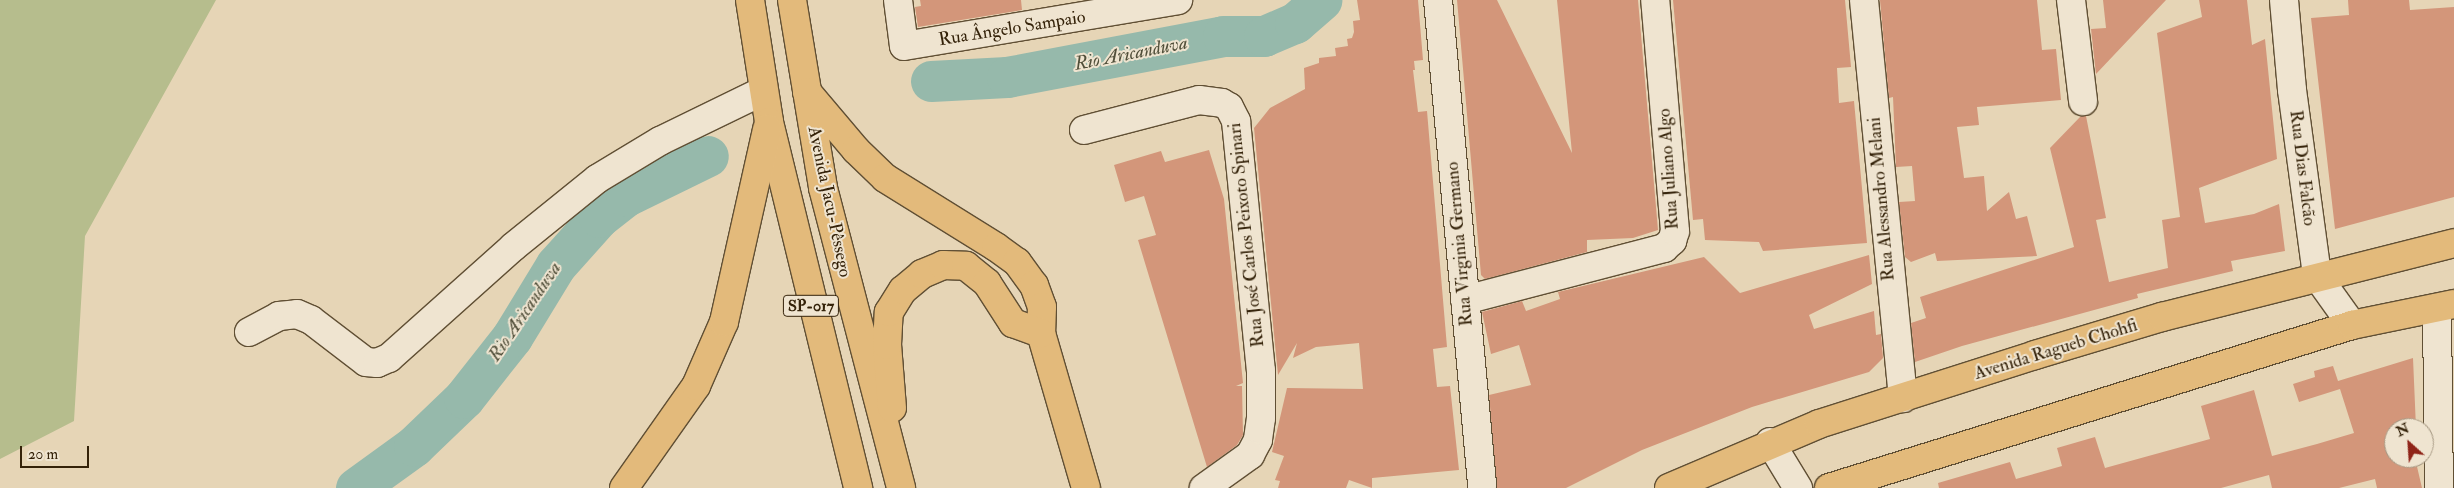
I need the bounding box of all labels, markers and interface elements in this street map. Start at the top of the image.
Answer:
street label: Rua Ângelo Sampaio [937,7,1087,51]
water label: Rio Aricanduva [1073,32,1189,76]
street label: Rua Juliano Algo [1654,108,1684,230]
street label: Rua Dias Falcão [2284,109,2320,227]
street label: Rua Alessandro Melani [1864,116,1900,282]
street label: Rua José Carlos Peixoto Spinari [1224,122,1270,348]
street label: Avenida Jacu-Pêssego [802,125,856,279]
street label: Rua Virginia Germano [1442,161,1478,327]
water label: Rio Aricanduva [483,258,567,366]
road number: SP-017 [782,292,840,320]
street label: Avenida Ragueb Chohfi [1972,315,2140,385]
north arrow [2384,418,2434,468]
text: N [2393,420,2412,440]
scale bar [22,436,91,468]
text: 20 m [28,445,58,464]

